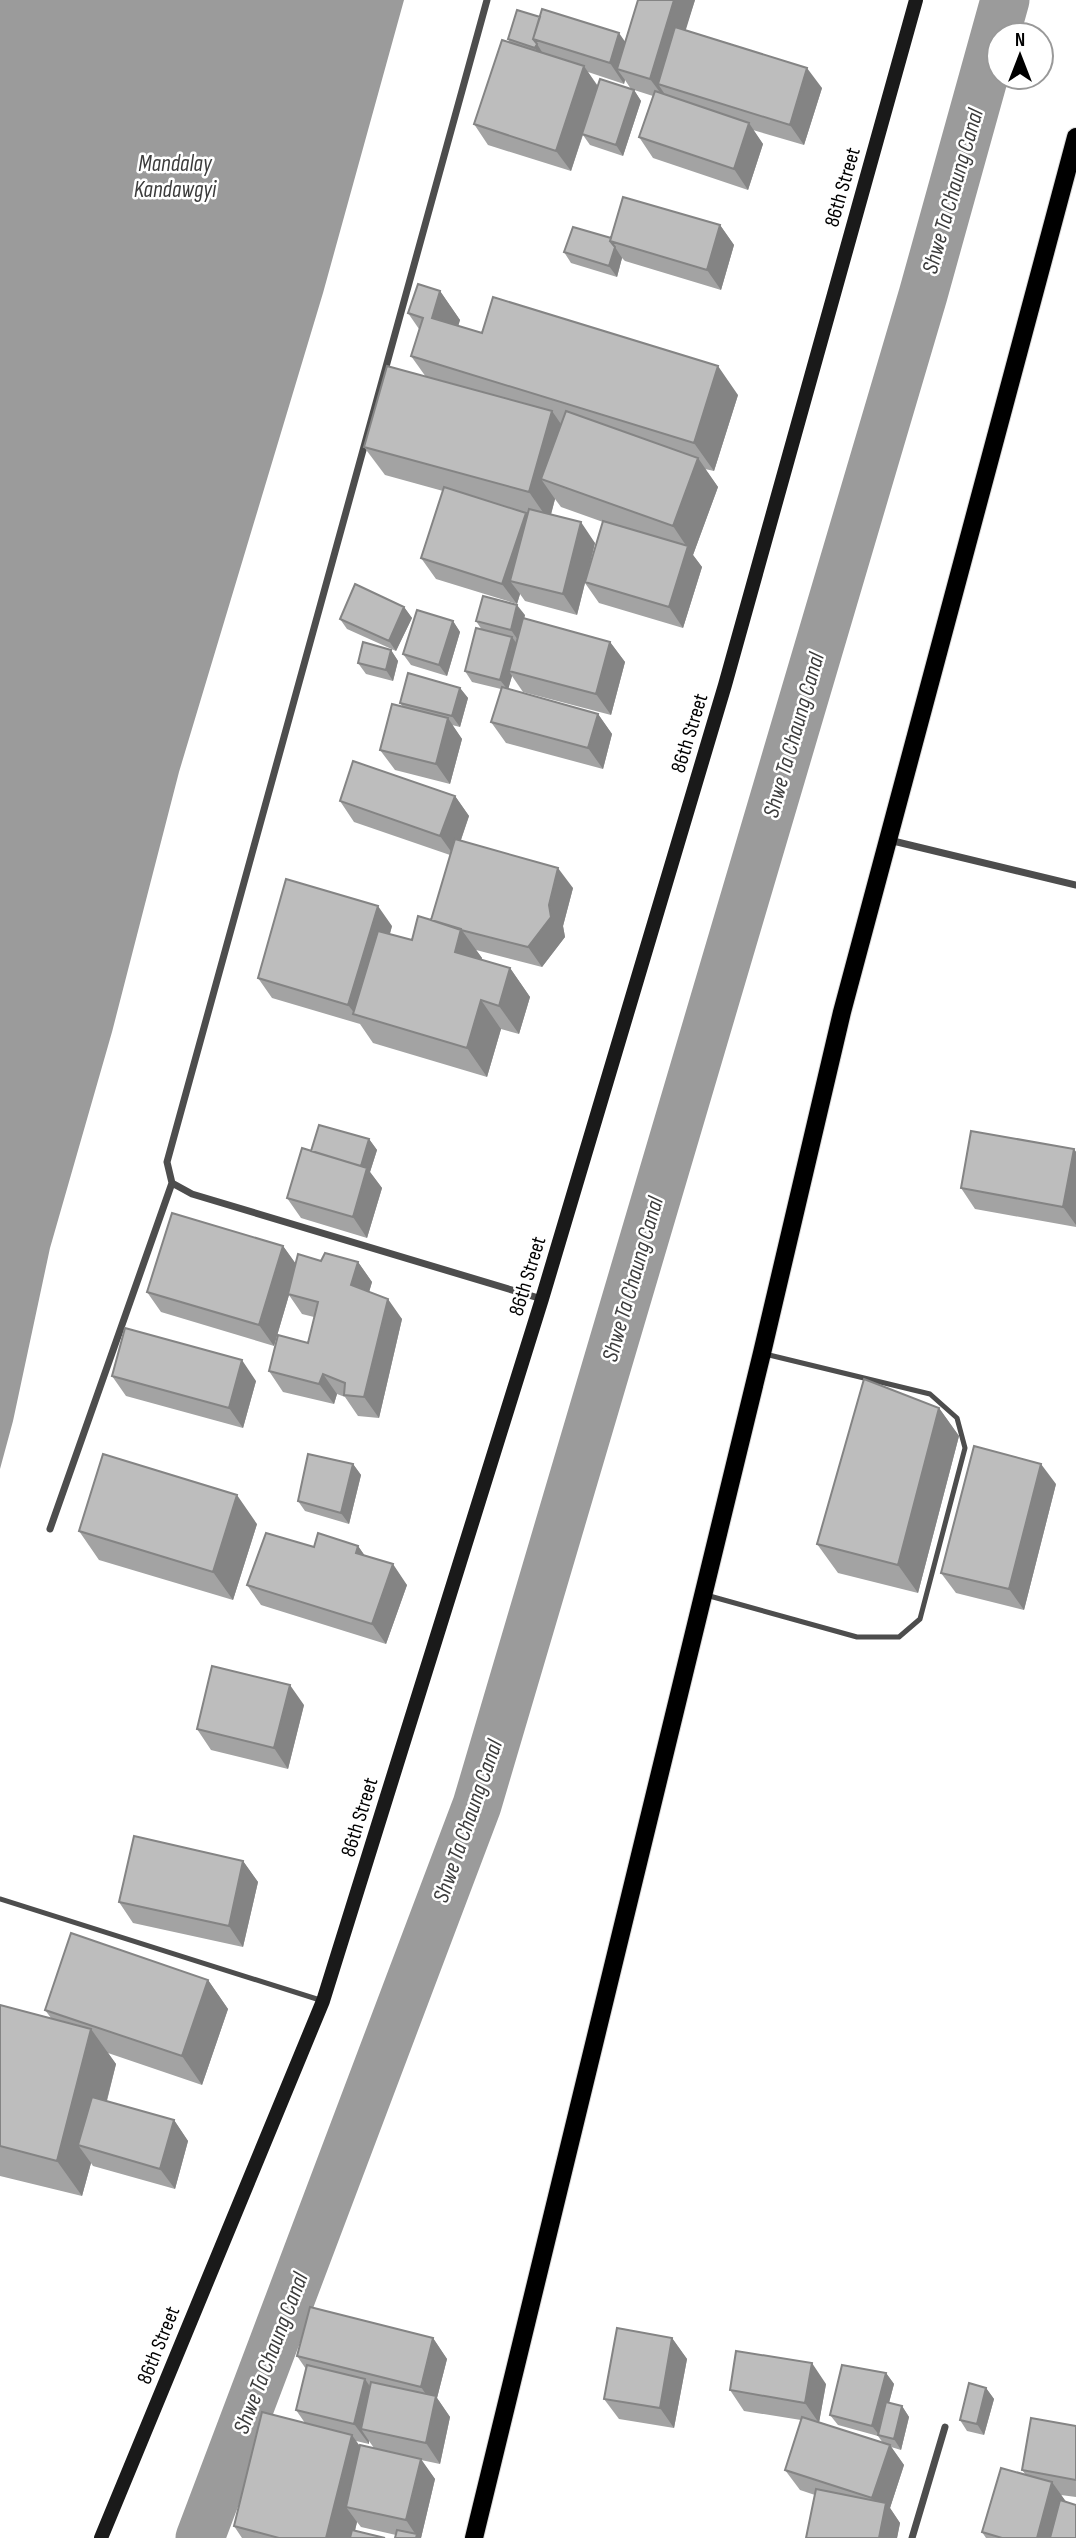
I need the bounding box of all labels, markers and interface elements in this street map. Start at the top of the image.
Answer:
north arrow [985,21,1055,91]
text: N [1015,29,1025,52]
water label: Shwe Ta Chaung Canal [916,105,990,277]
street label: 86th Street [819,145,866,230]
water label: Mandalay Kandawgyi [134,150,217,204]
water label: Shwe Ta Chaung Canal [757,649,831,821]
street label: 86th Street [666,691,713,776]
water label: Shwe Ta Chaung Canal [596,1193,670,1365]
street label: 86th Street [504,1234,551,1319]
water label: Shwe Ta Chaung Canal [427,1736,509,1906]
street label: 86th Street [336,1775,383,1860]
water label: Shwe Ta Chaung Canal [227,2268,315,2438]
street label: 86th Street [132,2303,185,2388]

